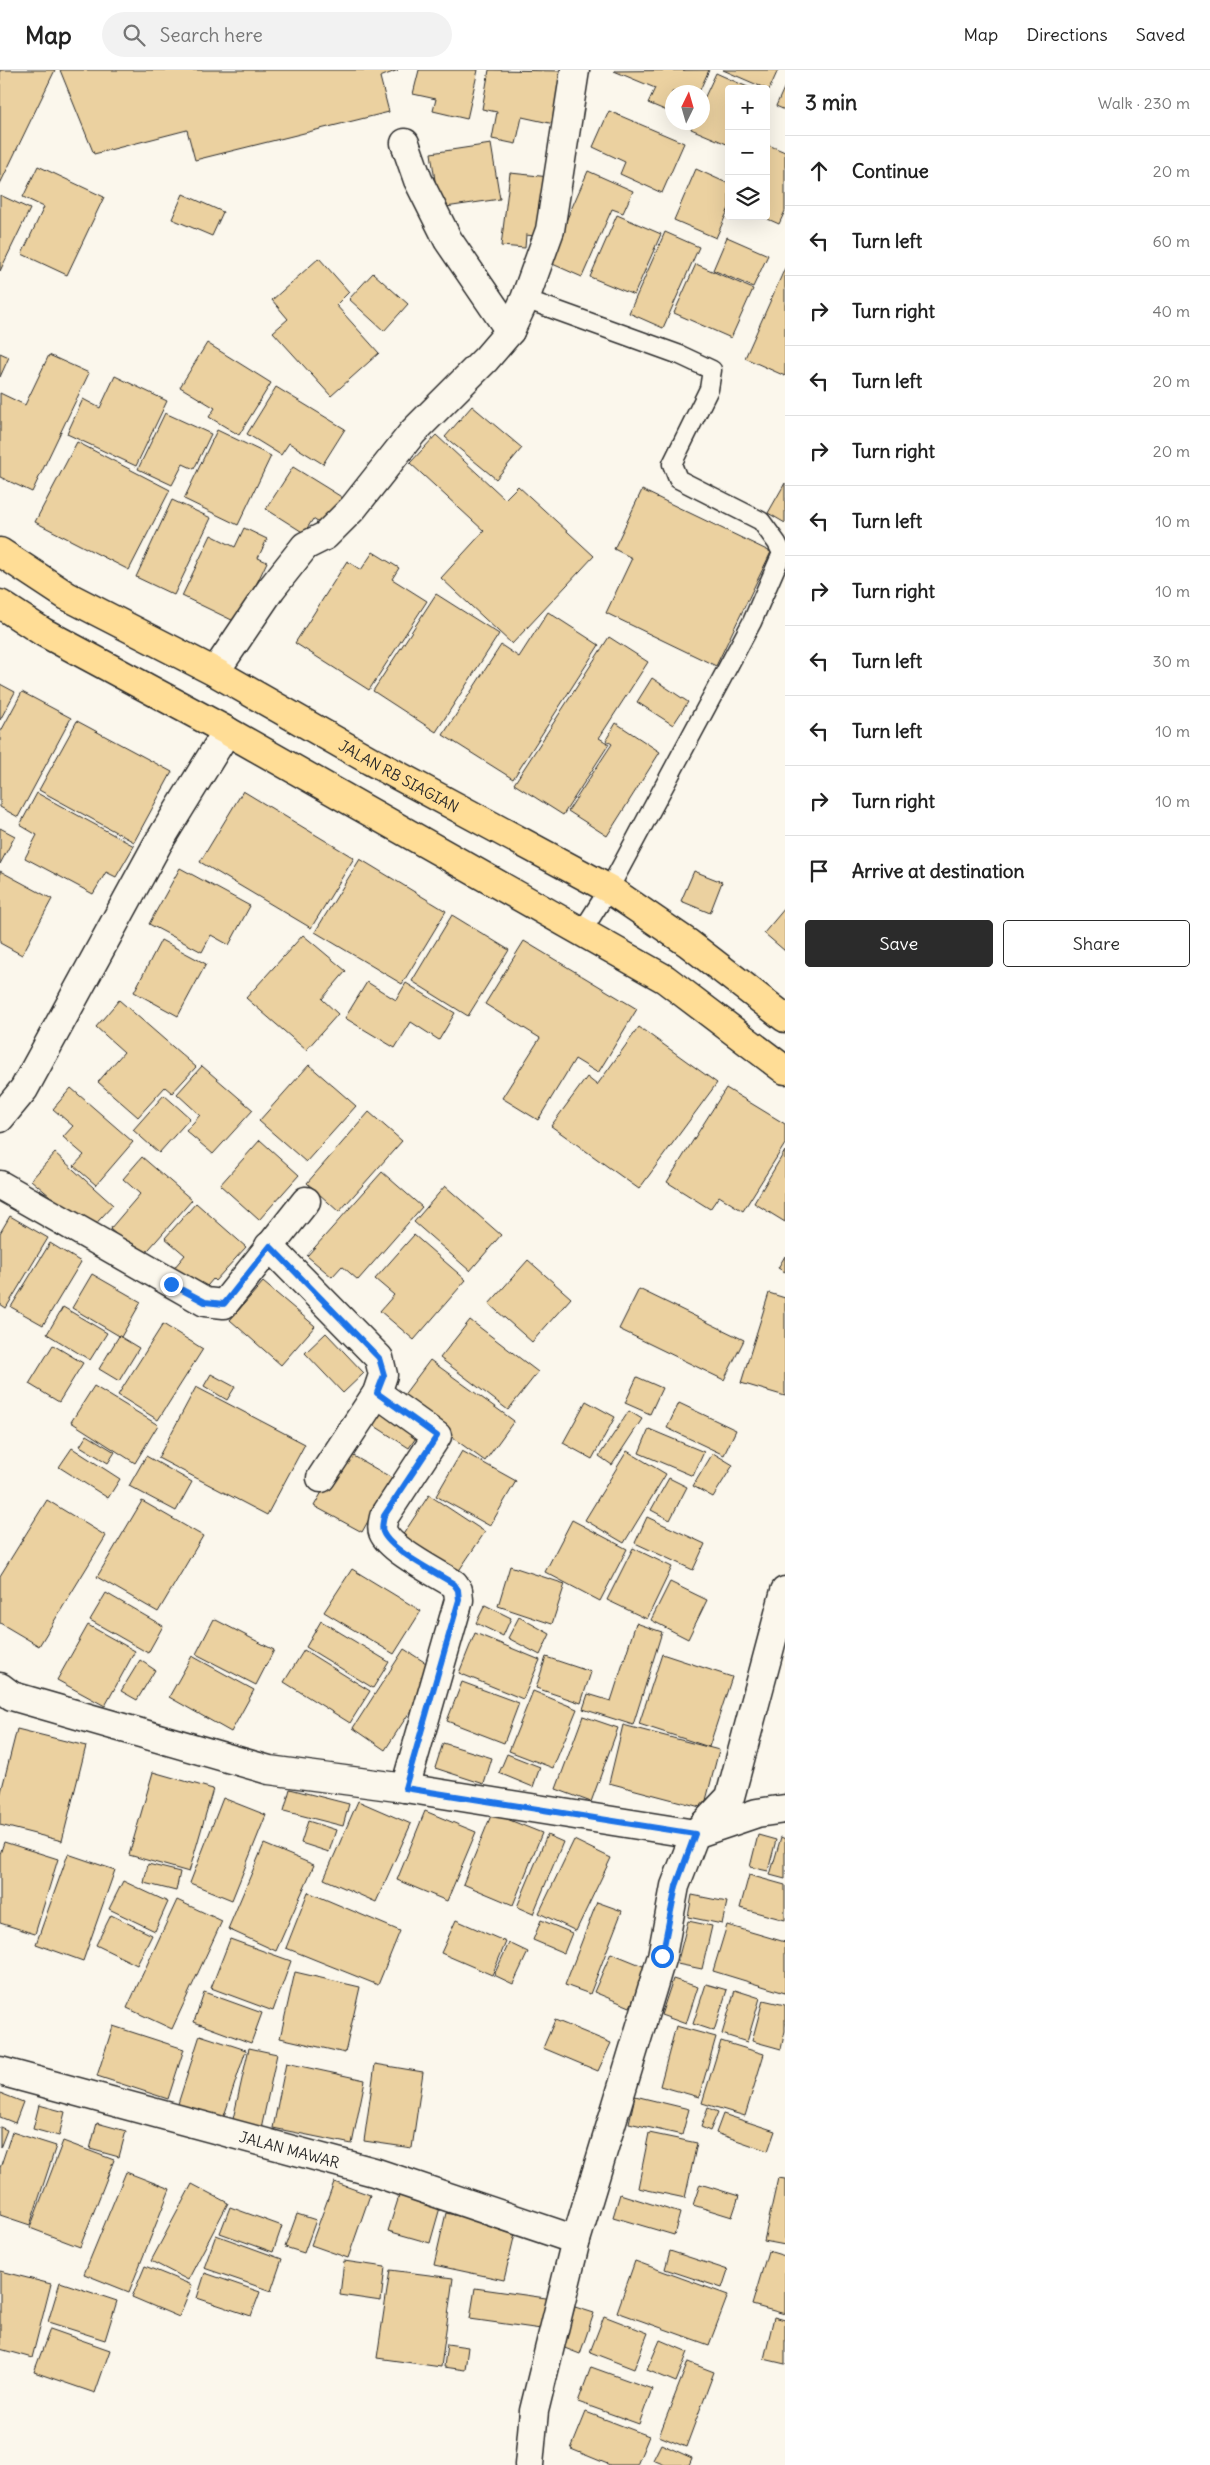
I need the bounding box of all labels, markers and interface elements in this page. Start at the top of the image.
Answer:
search box [102,12,452,57]
text: Map [25,20,72,50]
icon: search [120,21,148,49]
text: Search here [160,23,263,47]
text: Map [963,23,998,46]
text: Directions [1026,23,1108,46]
text: Saved [1136,23,1185,46]
north arrow [665,85,710,130]
map controls [725,85,770,220]
button: + [725,85,770,130]
text: 3 min [805,89,857,116]
text: Walk · 230 m [1098,93,1190,113]
button: − [725,130,770,175]
icon: ahead [805,157,833,185]
text: Continue [852,159,929,183]
text: 20 m [1153,161,1190,181]
button: layers [725,175,770,220]
icon: left [805,227,833,255]
text: Turn left [852,229,922,253]
text: 60 m [1152,231,1190,251]
icon: right [805,297,833,325]
text: Turn right [852,299,935,323]
text: 40 m [1152,301,1190,321]
icon: left [805,367,833,395]
text: Turn left [852,369,922,393]
text: 20 m [1153,371,1190,391]
icon: right [805,437,833,465]
text: Turn right [852,439,935,463]
text: 20 m [1153,441,1190,461]
icon: left [805,507,833,535]
text: Turn left [852,509,922,533]
text: 10 m [1155,511,1190,531]
icon: right [805,577,833,605]
text: Turn right [852,579,935,603]
text: 10 m [1155,581,1190,601]
icon: left [805,647,833,675]
text: Turn left [852,649,922,673]
text: 30 m [1153,651,1190,671]
icon: left [805,717,833,745]
text: Turn left [852,719,922,743]
text: 10 m [1155,721,1190,741]
street label: JALAN RB SIAGIAN [336,735,463,816]
icon: right [805,787,833,815]
text: Turn right [852,789,935,813]
text: 10 m [1155,791,1190,811]
icon: arrive [805,857,833,885]
text: Arrive at destination [852,859,1025,883]
button: Save [805,920,993,967]
button: Share [1003,920,1190,967]
route end [160,1273,183,1296]
route start [651,1945,674,1968]
street label: JALAN MAWAR [237,2127,342,2172]

